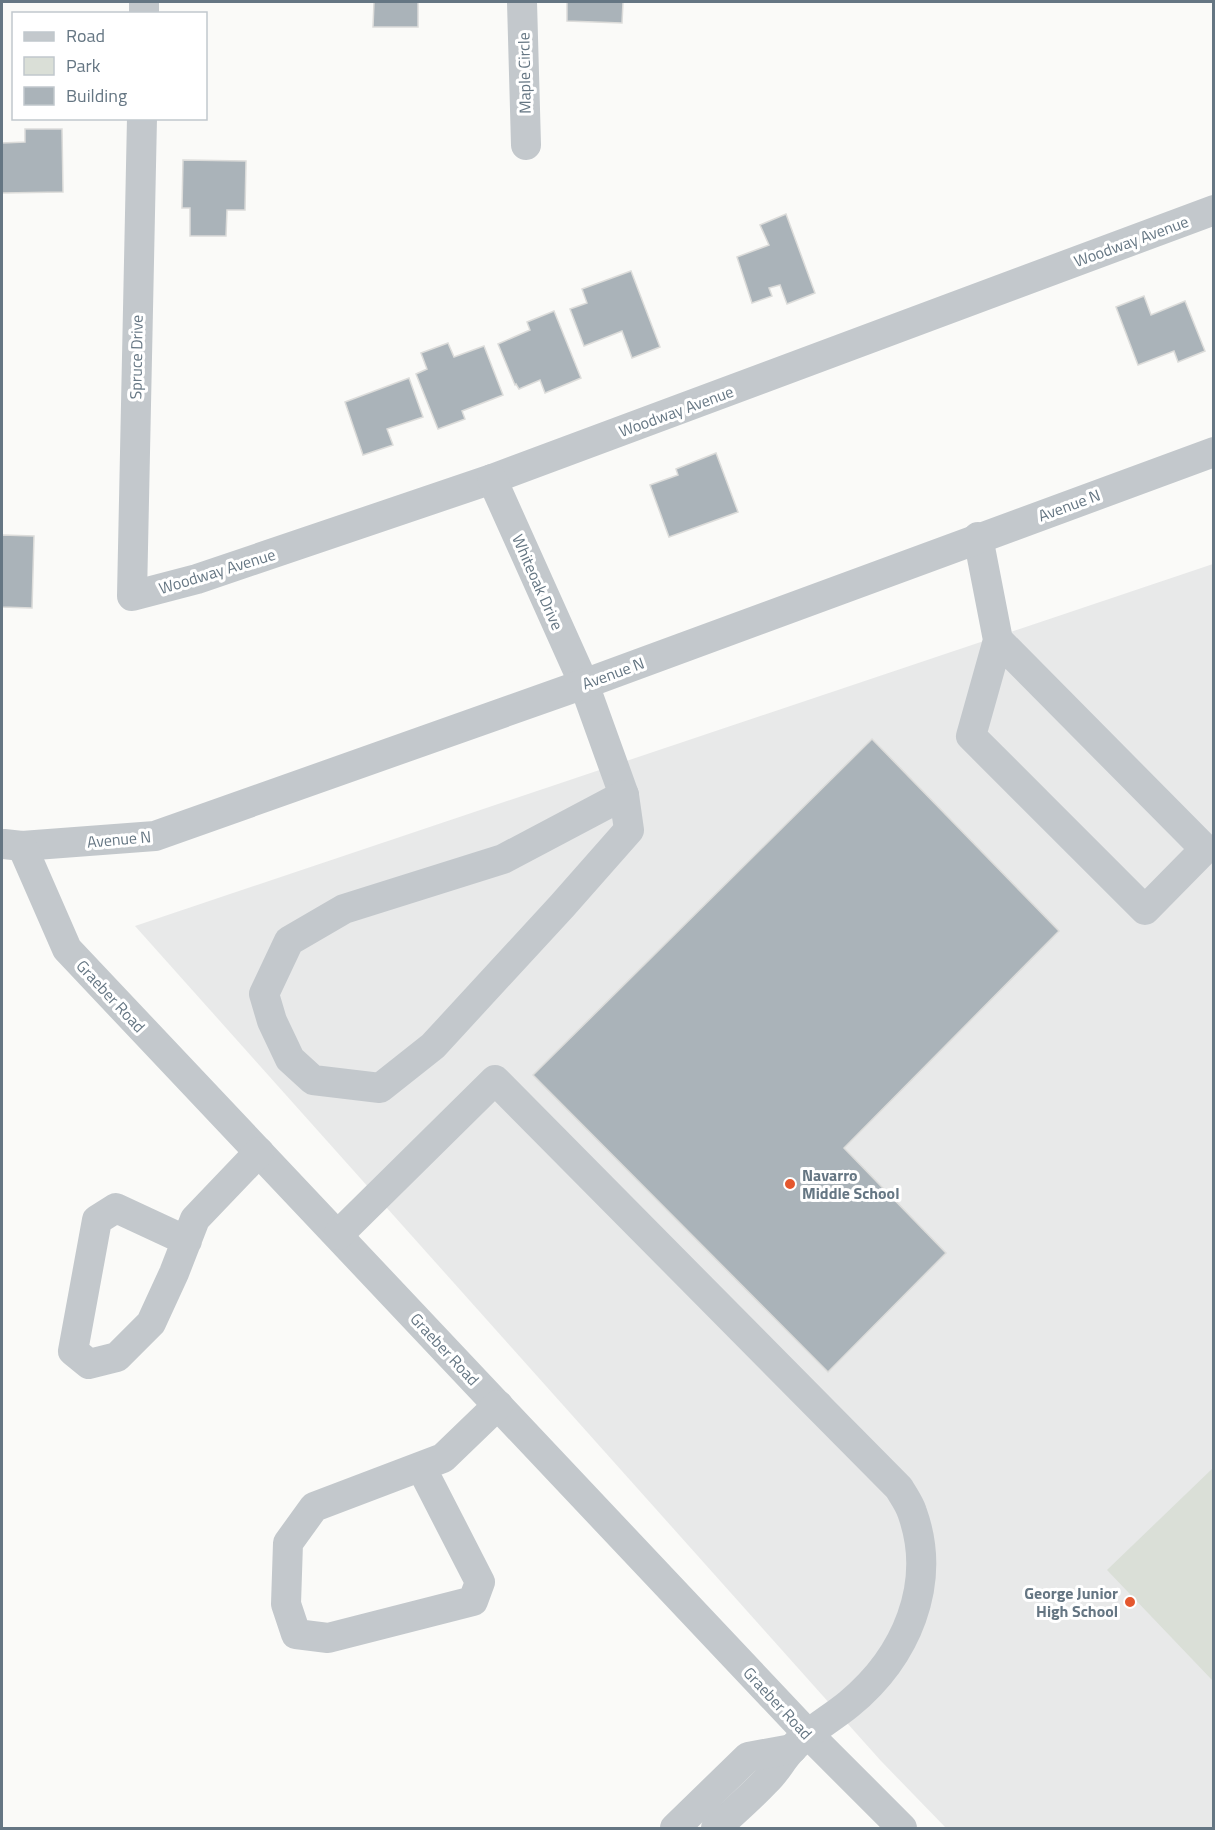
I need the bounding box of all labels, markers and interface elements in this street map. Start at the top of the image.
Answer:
legend [12,12,207,120]
text: Road [66,22,105,49]
street label: Maple Circle [511,32,537,114]
text: Park [66,52,101,79]
text: Building [66,82,127,109]
street label: Woodway Avenue [1070,209,1192,273]
street label: Spruce Drive [123,314,149,400]
street label: Woodway Avenue [615,379,737,443]
street label: Avenue N [1035,483,1103,527]
street label: Whiteoak Drive [506,530,570,634]
street label: Woodway Avenue [156,542,278,600]
street label: Avenue N [579,651,647,695]
street label: Avenue N [86,824,152,854]
street label: Graeber Road [71,954,151,1038]
place label: Navarro Middle School [802,1163,899,1205]
marker: Navarro Middle School [783,1177,797,1191]
street label: Graeber Road [405,1307,485,1391]
place label: George Junior High School [1024,1581,1118,1623]
marker: George Junior High School [1123,1595,1137,1609]
street label: Graeber Road [738,1661,818,1745]

